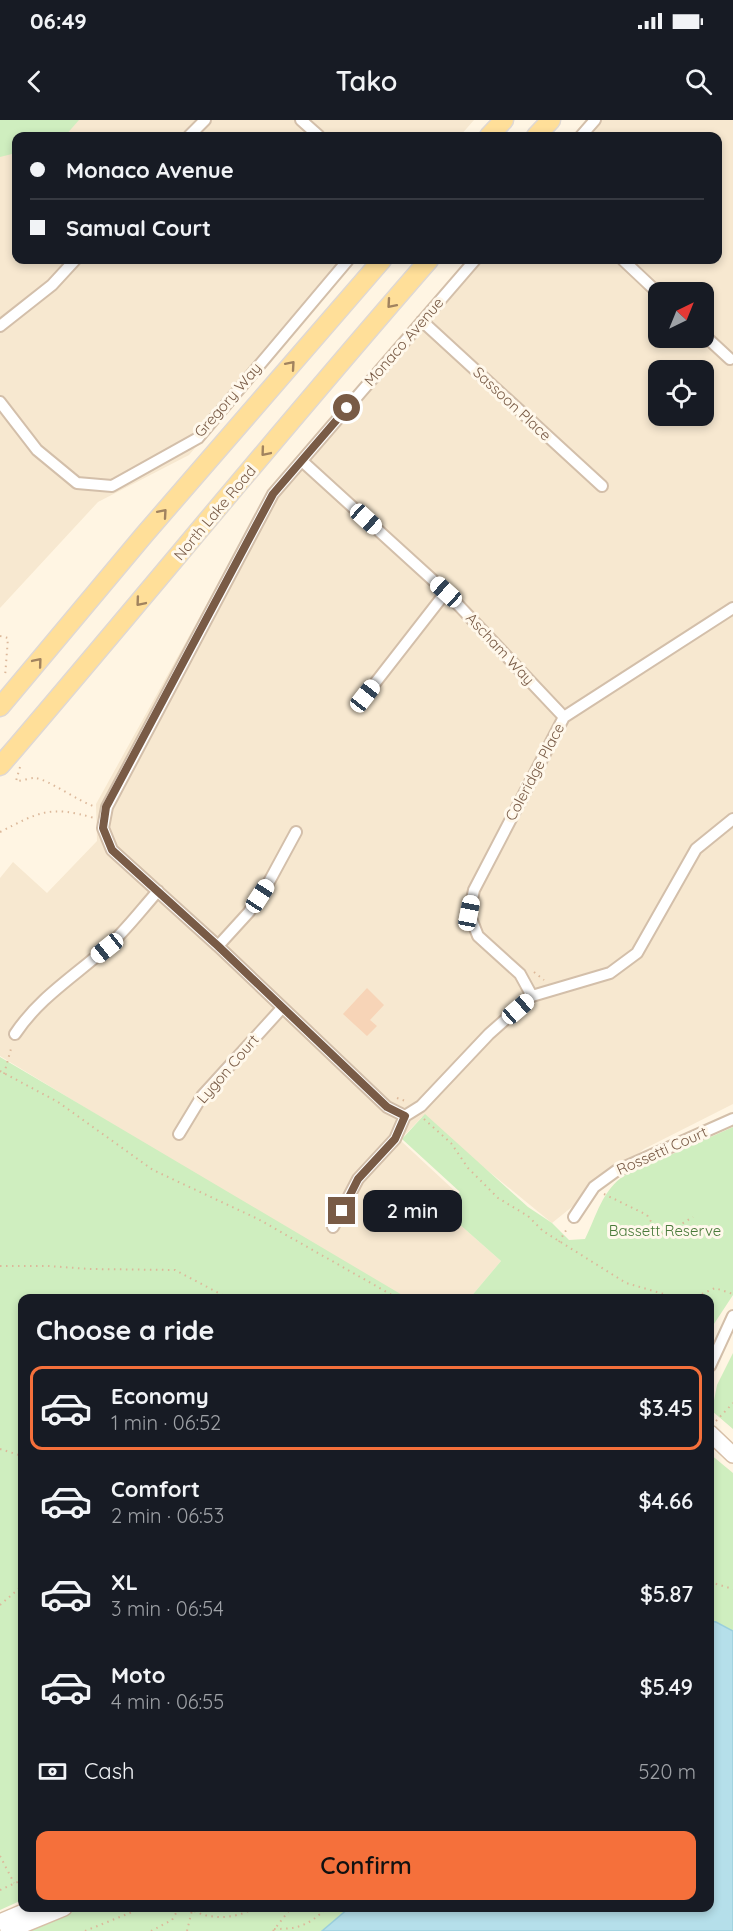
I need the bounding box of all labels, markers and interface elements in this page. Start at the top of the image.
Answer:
text: 06:49 [30,7,87,35]
text: Tako [336,64,397,98]
icon: back [18,65,51,98]
icon: search [682,65,715,98]
text: Monaco Avenue [66,156,234,184]
text: Samual Court [66,214,211,242]
north arrow [648,282,714,348]
map controls [648,282,714,426]
street label: Monaco Avenue [360,293,447,390]
one-way arrow [387,297,398,307]
street label: Gregory Way [190,358,265,441]
button: locate [648,360,714,426]
one-way arrow [284,361,295,372]
street label: Sassoon Place [469,363,555,445]
route start [333,394,360,421]
one-way arrow [261,446,272,457]
street label: North Lake Road [169,461,260,564]
car [347,500,385,538]
one-way arrow [156,509,167,520]
car [427,573,465,611]
one-way arrow [136,595,147,606]
street label: Ascham Way [462,609,539,689]
one-way arrow [30,658,41,669]
car [347,676,383,716]
street label: Coleridge Place [501,720,568,824]
car [243,876,277,916]
car [457,894,481,932]
car [87,930,127,966]
car [499,990,537,1028]
street label: Lygon Court [193,1030,263,1107]
street label: Rossetti Court [613,1122,710,1179]
callout: 2 min [363,1190,462,1232]
route end [328,1197,355,1224]
text: 2 min [387,1198,438,1223]
park label: Bassett Reserve [609,1221,721,1240]
text: Choose a ride [36,1313,214,1347]
icon: car [39,1381,93,1435]
text: Economy [111,1382,209,1410]
text: $3.45 [639,1394,693,1422]
text: 1 min · 06:52 [111,1410,221,1435]
icon: car [39,1474,93,1528]
text: Comfort [111,1475,200,1503]
text: $4.66 [639,1487,693,1515]
text: 2 min · 06:53 [111,1503,224,1528]
icon: car [39,1567,93,1621]
text: XL [111,1568,138,1596]
text: $5.87 [640,1580,693,1608]
text: 3 min · 06:54 [111,1596,224,1621]
icon: car [39,1660,93,1714]
text: Moto [111,1661,165,1689]
text: $5.49 [640,1673,693,1701]
text: 4 min · 06:55 [111,1689,224,1714]
icon: cash [36,1755,69,1788]
text: Cash [84,1757,135,1785]
text: 520 m [638,1759,696,1784]
button: Confirm [36,1831,696,1900]

